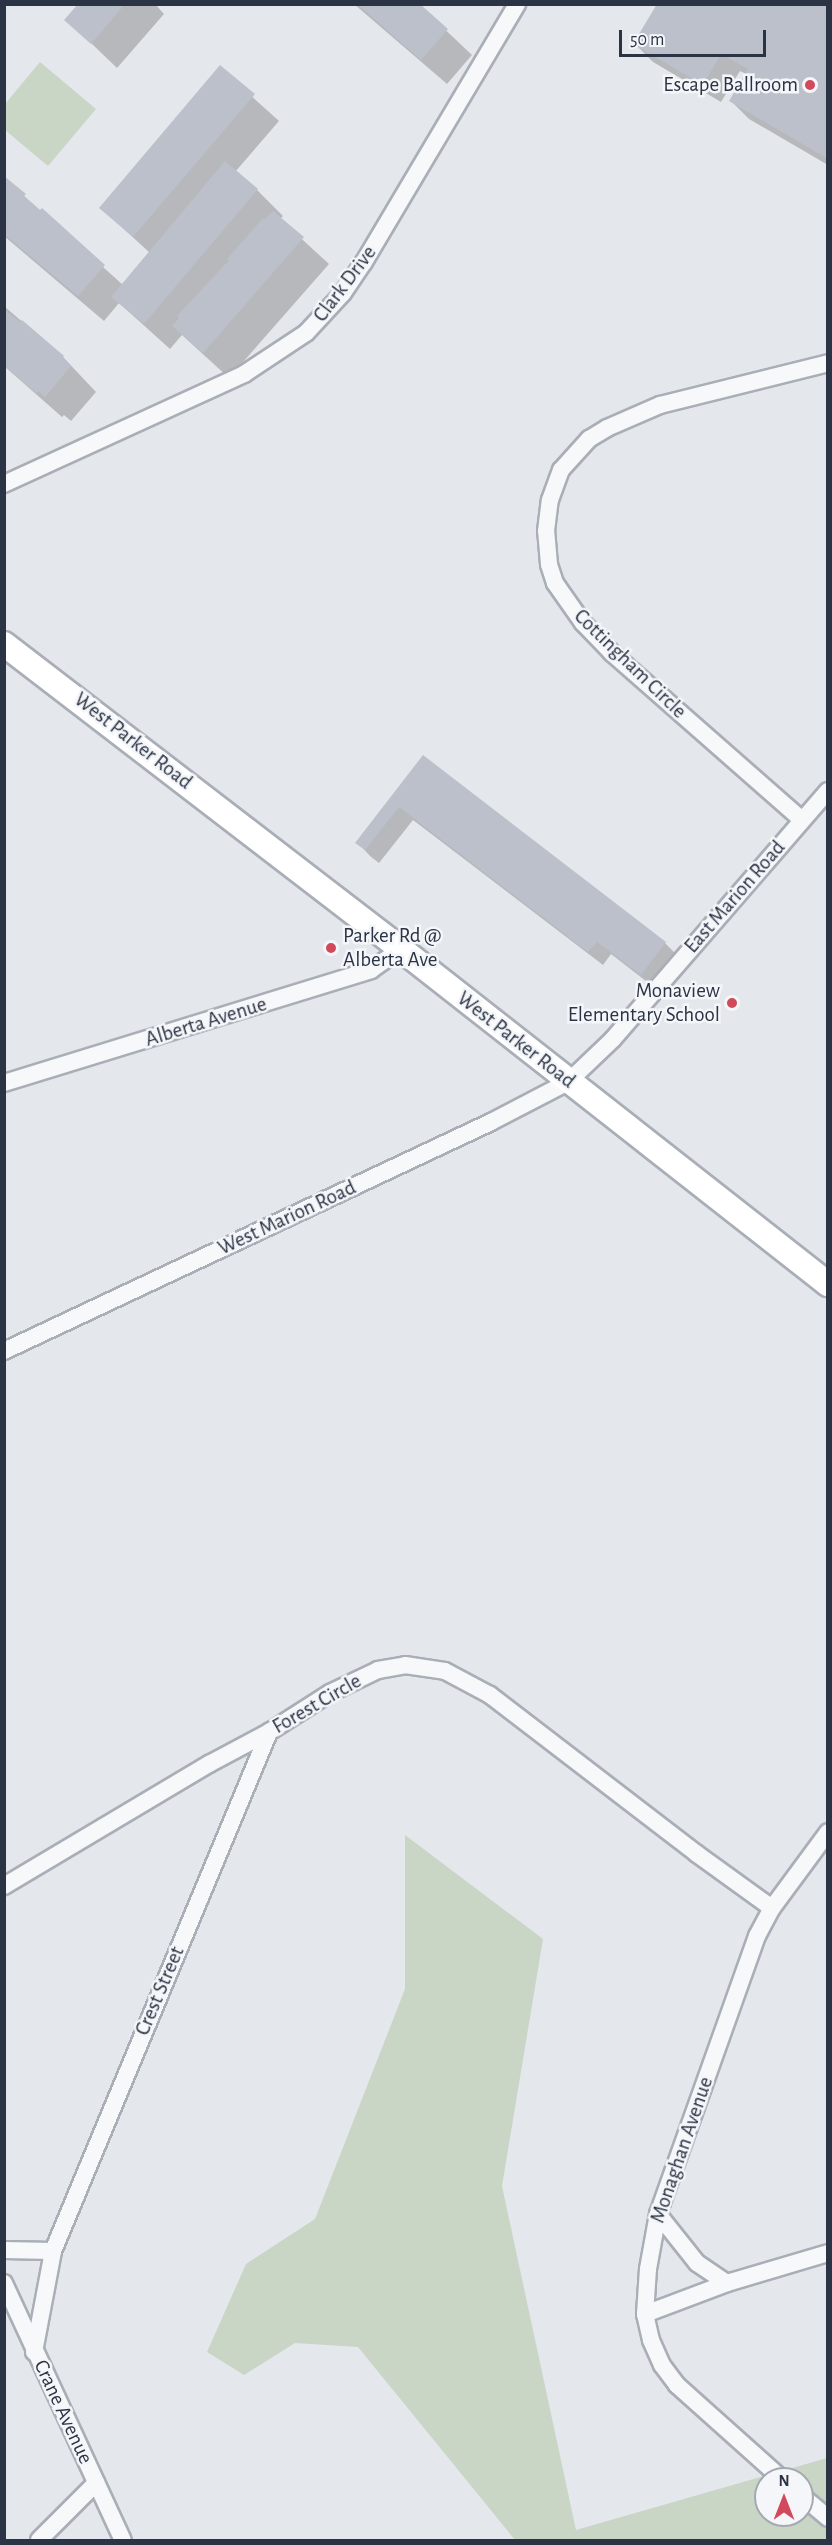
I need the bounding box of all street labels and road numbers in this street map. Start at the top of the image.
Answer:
street label: Clark Drive [308,241,382,327]
street label: Cottingham Circle [568,604,692,724]
street label: West Parker Road [69,687,197,795]
street label: East Marion Road [679,835,791,959]
street label: West Parker Road [452,986,580,1094]
street label: Alberta Avenue [142,992,270,1052]
street label: West Marion Road [214,1175,360,1261]
street label: Forest Circle [268,1668,366,1740]
street label: Crest Street [130,1943,190,2039]
street label: Monaghan Avenue [645,2074,719,2226]
street label: Crane Avenue [28,2356,98,2468]

